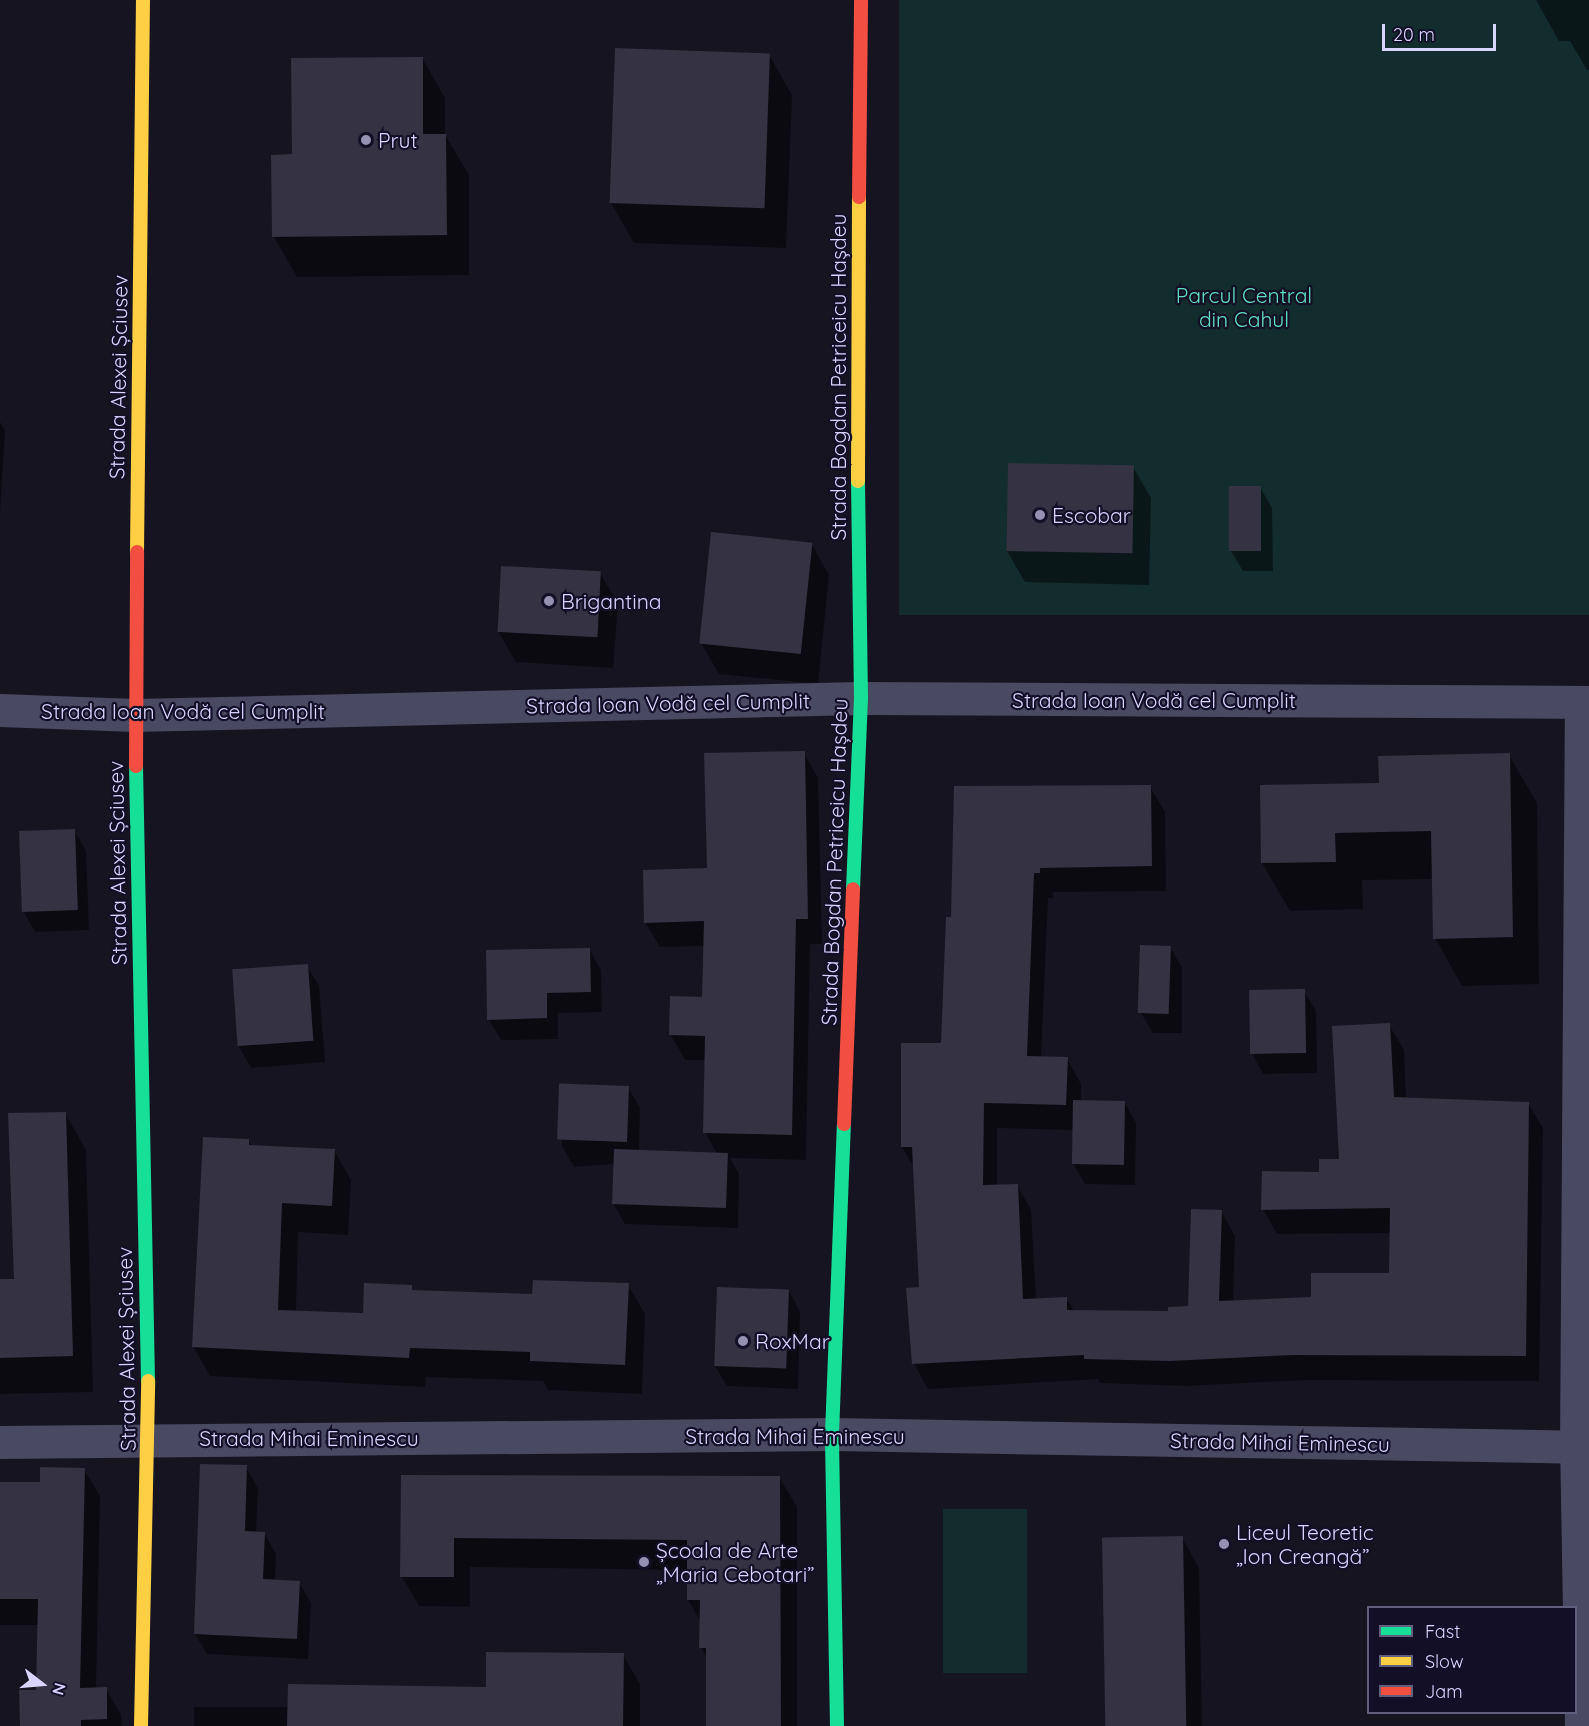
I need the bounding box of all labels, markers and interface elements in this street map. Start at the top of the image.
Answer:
scale bar [1385,12,1499,50]
text: 20 m [1393,23,1435,46]
place label: Prut [378,127,418,153]
marker: Prut [359,133,373,147]
street label: Strada Bogdan Petriceicu Hașdeu [825,214,851,540]
street label: Strada Alexei Șciusev [104,275,132,479]
park label: Parcul Central din Cahul [1176,282,1312,332]
place label: Escobar [1052,502,1131,528]
marker: Escobar [1033,508,1047,522]
place label: Brigantina [561,588,662,614]
marker: Brigantina [542,594,556,608]
street label: Strada Ioan Vodă cel Cumplit [1012,687,1296,713]
street label: Strada Ioan Vodă cel Cumplit [526,688,810,718]
street label: Strada Ioan Vodă cel Cumplit [41,698,325,724]
street label: Strada Bogdan Petriceicu Hașdeu [816,698,852,1026]
street label: Strada Alexei Șciusev [103,761,131,965]
street label: Strada Alexei Șciusev [112,1247,140,1451]
place label: RoxMar [755,1328,830,1354]
marker: RoxMar [736,1334,750,1348]
street label: Strada Mihai Eminescu [685,1423,905,1449]
street label: Strada Mihai Eminescu [199,1425,419,1451]
street label: Strada Mihai Eminescu [1170,1427,1390,1457]
place label: Liceul Teoretic „Ion Creangă” [1236,1519,1374,1569]
place label: Școala de Arte „Maria Cebotari” [656,1537,814,1587]
marker: Liceul Teoretic „Ion Creangă” [1217,1537,1231,1551]
marker: Școala de Arte „Maria Cebotari” [637,1555,651,1569]
legend [1367,1606,1577,1714]
text: Fast [1425,1620,1460,1643]
text: Slow [1425,1650,1463,1673]
north arrow [12,1654,72,1714]
text: Jam [1425,1680,1463,1703]
text: N [48,1681,71,1697]

